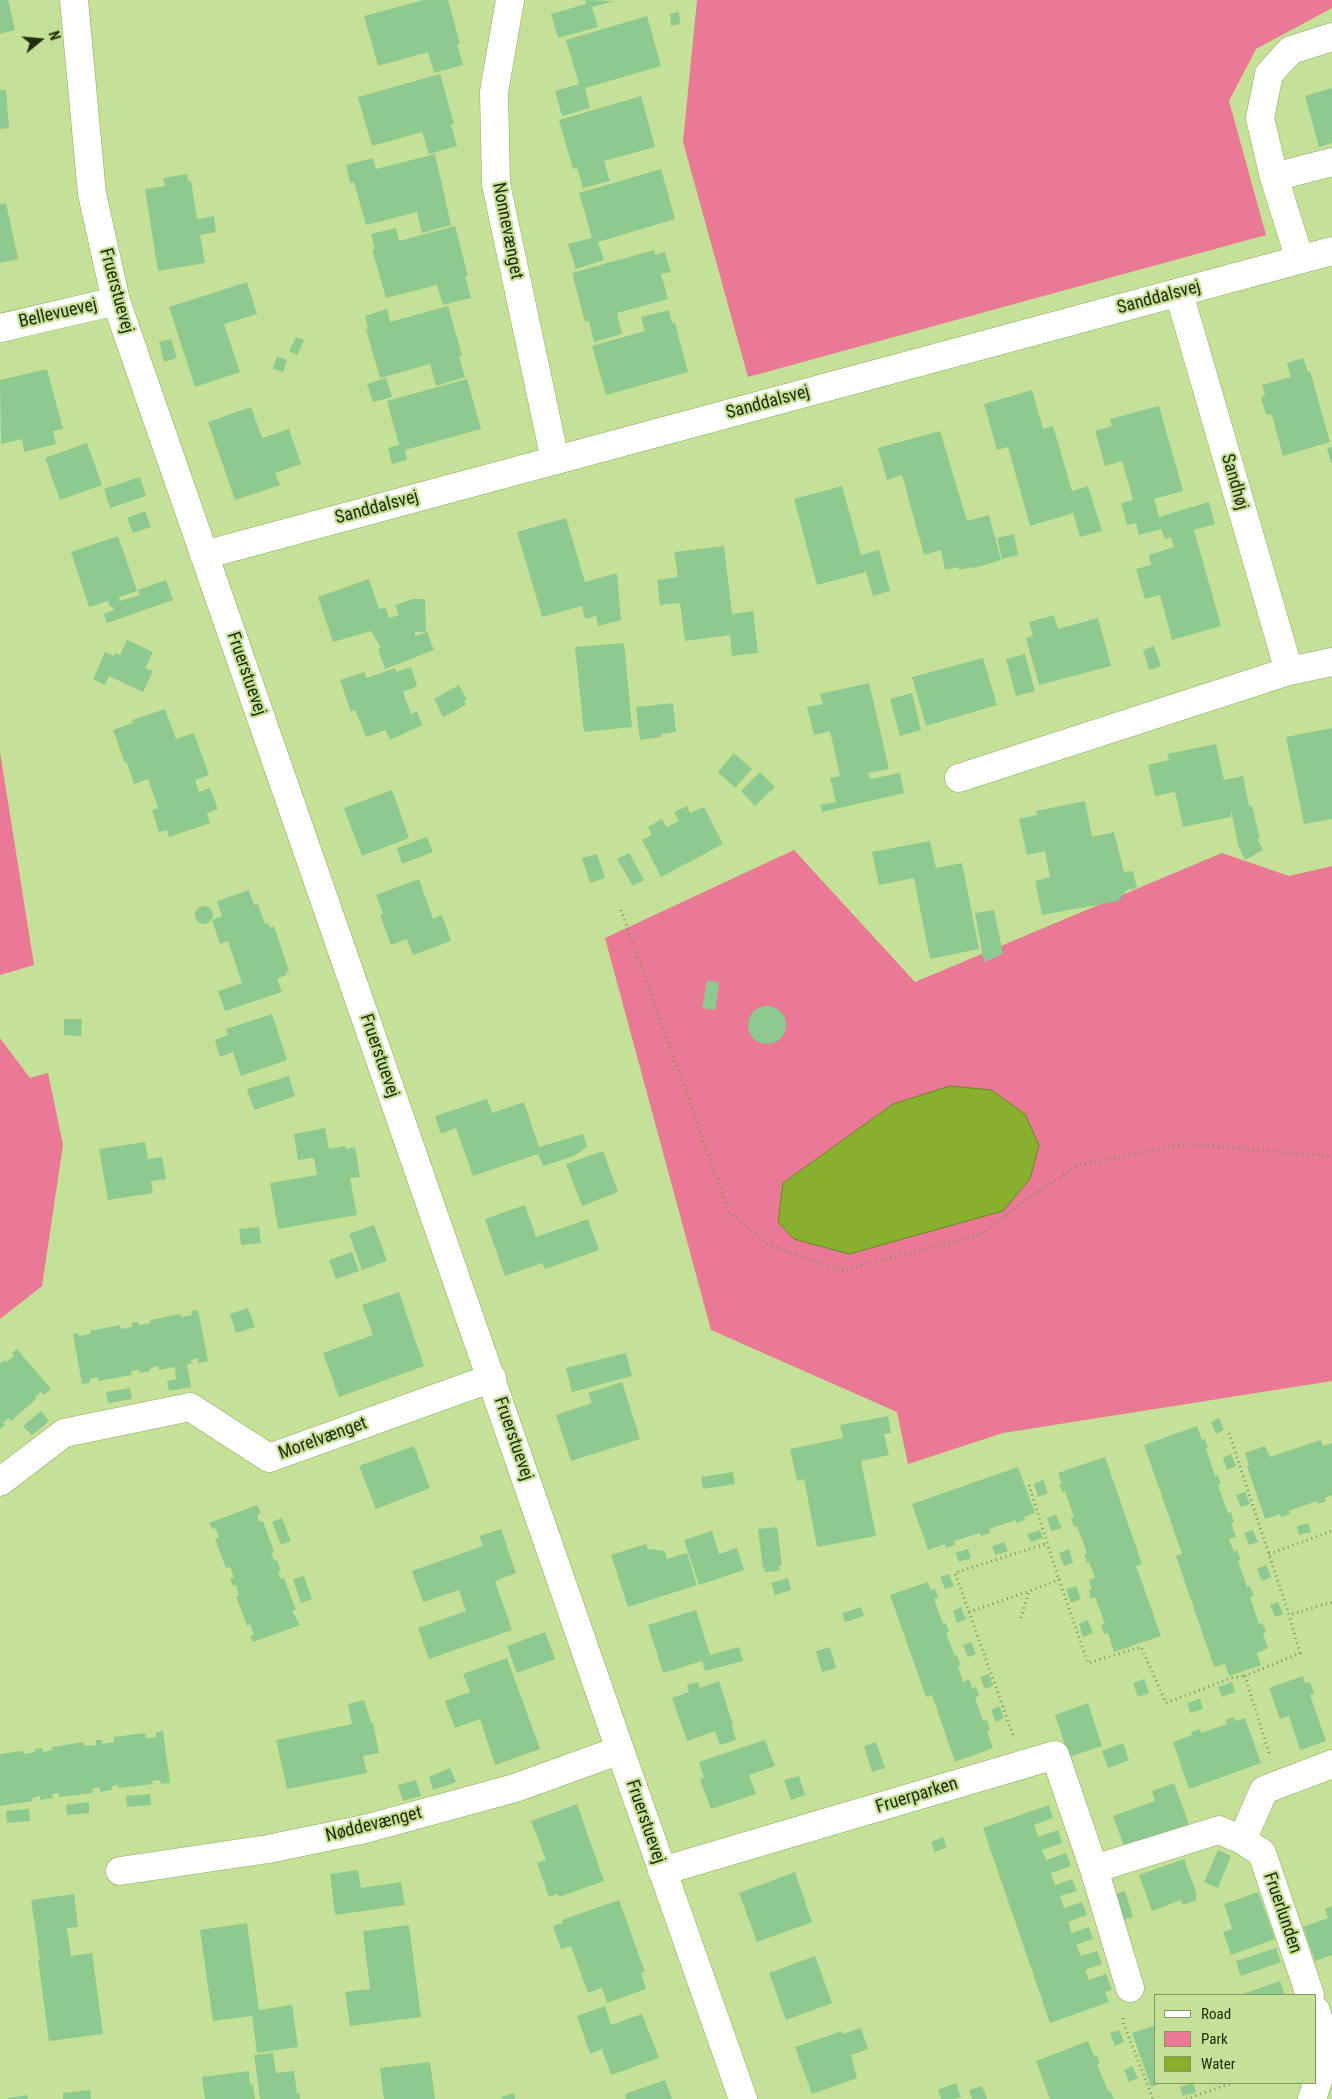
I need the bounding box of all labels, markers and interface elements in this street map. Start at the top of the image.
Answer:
north arrow [15,15,65,65]
text: N [45,29,63,42]
street label: Nonnevænget [487,181,527,281]
street label: Fruerstuevej [94,246,138,336]
street label: Sanddalsvej [1115,276,1203,320]
street label: Bellevuevej [17,295,99,333]
street label: Sanddalsvej [724,381,812,425]
street label: Sandhøj [1216,451,1252,513]
street label: Sanddalsvej [333,486,421,530]
street label: Fruerstuevej [222,629,270,719]
street label: Fruerstuevej [355,1011,403,1101]
street label: Fruerstuevej [489,1394,537,1484]
street label: Morelvænget [276,1413,370,1465]
street label: Fruerparken [873,1773,961,1819]
street label: Fruerstuevej [621,1777,669,1867]
street label: Nøddevænget [324,1803,424,1847]
street label: Fruerlunden [1258,1870,1306,1956]
legend [1154,1994,1317,2084]
text: Road [1201,2005,1231,2023]
text: Park [1201,2030,1228,2048]
text: Water [1201,2055,1235,2073]

